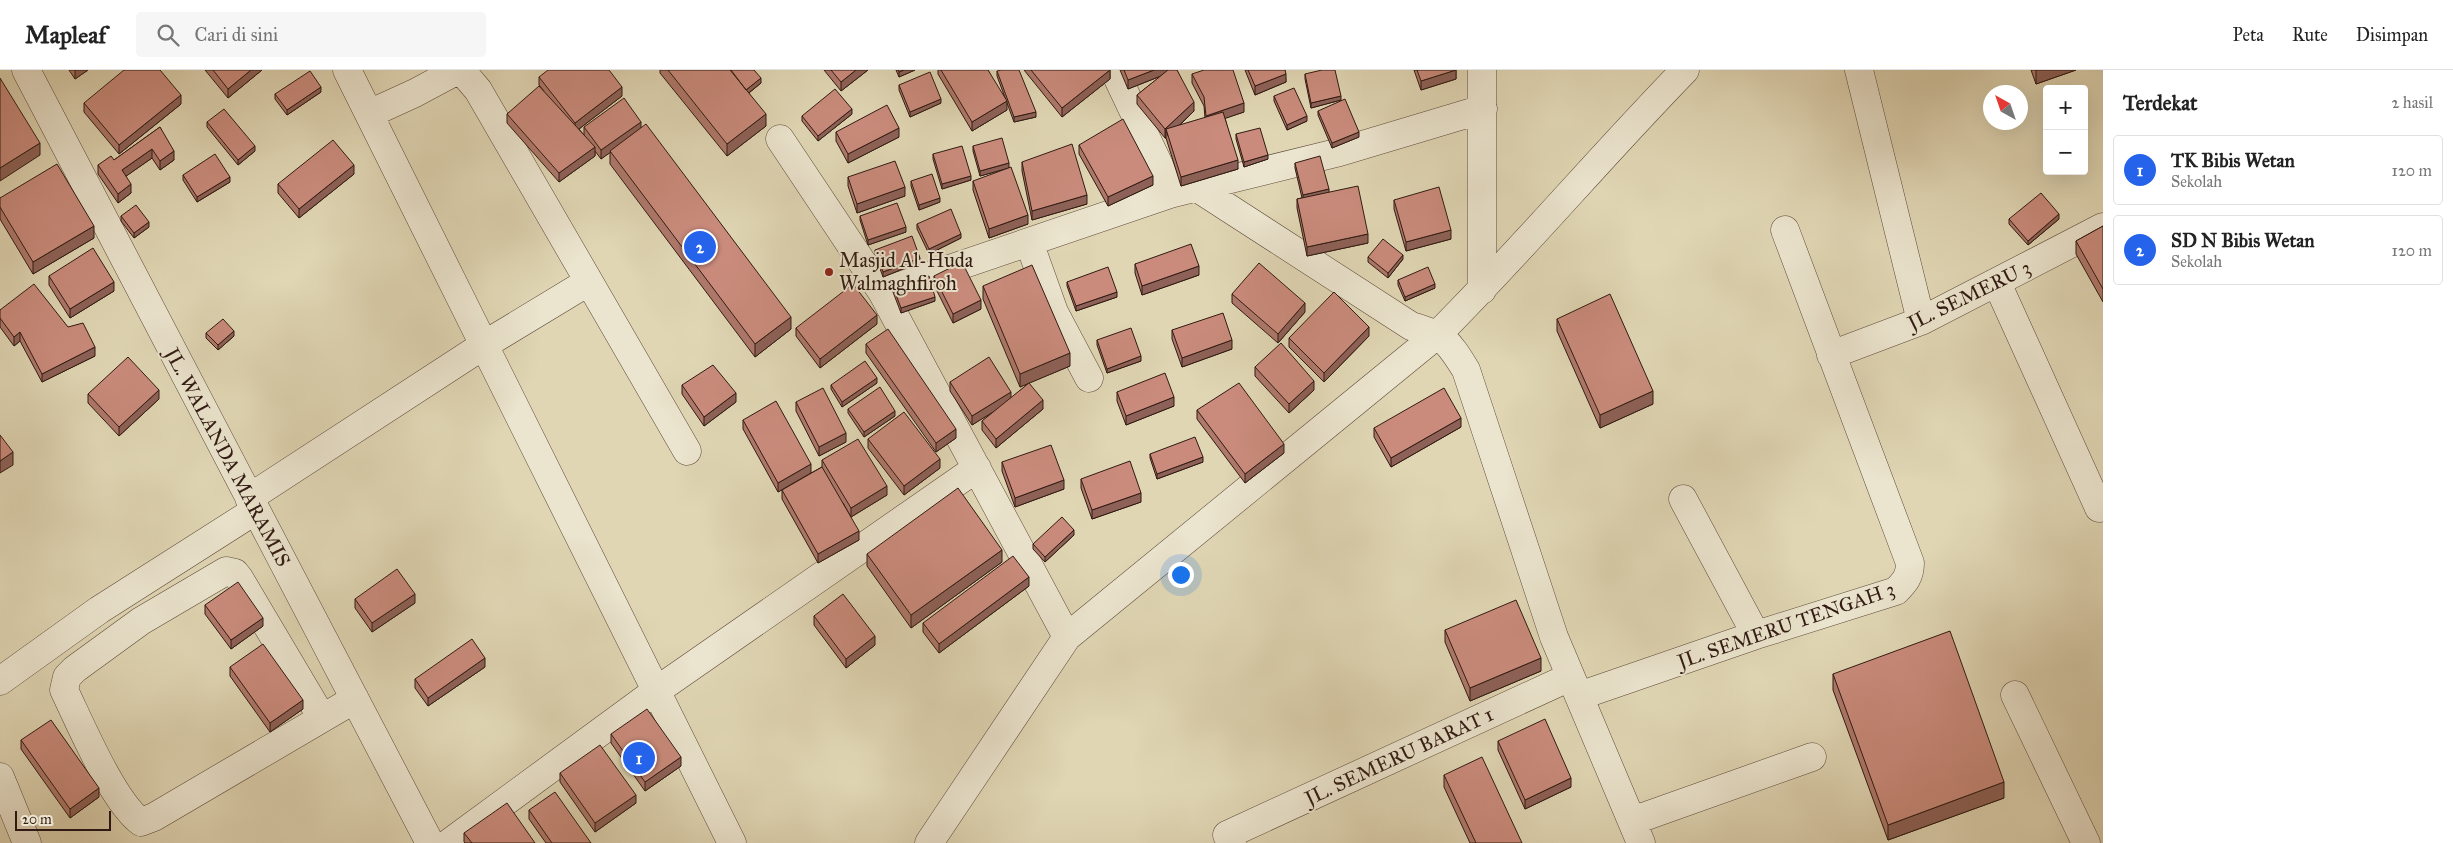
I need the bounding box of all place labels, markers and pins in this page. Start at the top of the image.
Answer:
pin: 2 [684,228,716,266]
place label: Masjid Al-Huda Walmaghfiroh [839,248,974,296]
marker: Masjid Al-Huda Walmaghfiroh [823,266,835,278]
pin: 1 [623,739,655,777]

